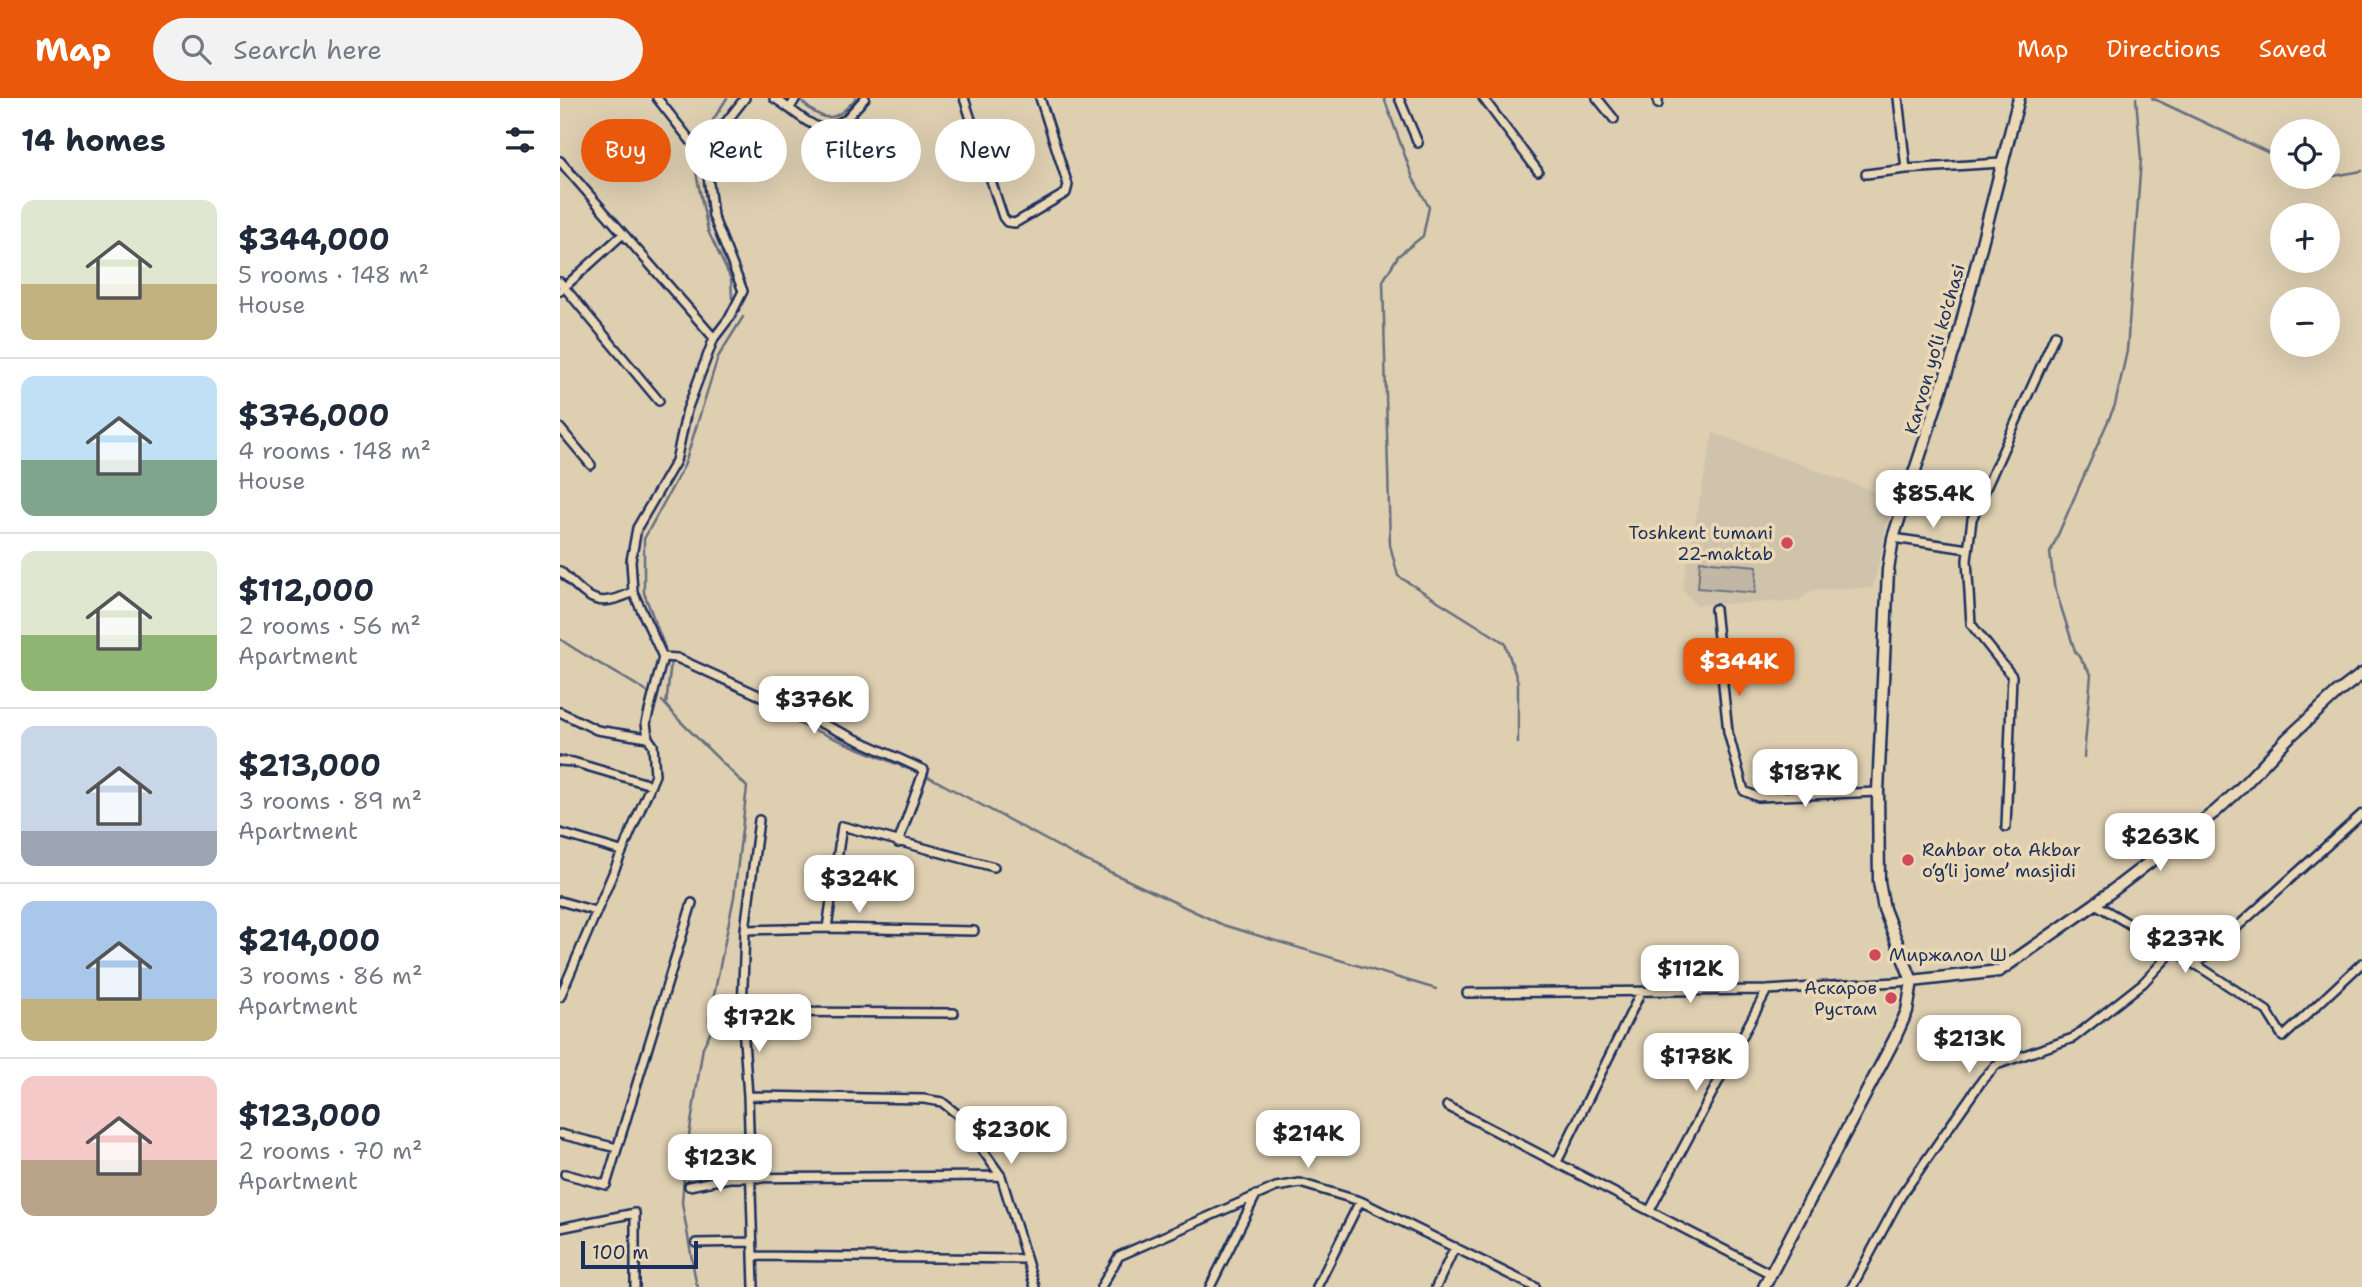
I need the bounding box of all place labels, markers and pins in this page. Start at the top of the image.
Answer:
pin: $85.4K [1876,470,1990,530]
place label: Toshkent tumani 22-maktab [1629,521,1773,566]
marker: Toshkent tumani 22-maktab [1779,535,1795,551]
pin: $344K [1690,638,1788,698]
pin: $376K [765,676,863,736]
pin: $187K [1756,750,1854,809]
pin: $263K [2111,814,2209,873]
place label: Rahbar ota Akbar o‘g‘li jome’ masjidi [1922,838,2081,883]
marker: Rahbar ota Akbar o‘g‘li jome’ masjidi [1900,852,1916,868]
pin: $324K [810,856,908,915]
pin: $237K [2136,916,2234,975]
place label: Миржалол Ш [1889,943,2007,967]
pin: $112K [1641,946,1739,1005]
marker: Миржалол Ш [1867,947,1883,963]
place label: Аскаров Рустам [1804,976,1877,1021]
marker: Аскаров Рустам [1883,990,1899,1006]
pin: $172K [710,995,808,1054]
pin: $213K [1920,1016,2018,1075]
pin: $178K [1647,1034,1745,1093]
pin: $230K [962,1107,1060,1166]
pin: $214K [1259,1110,1357,1170]
pin: $123K [671,1134,769,1194]

